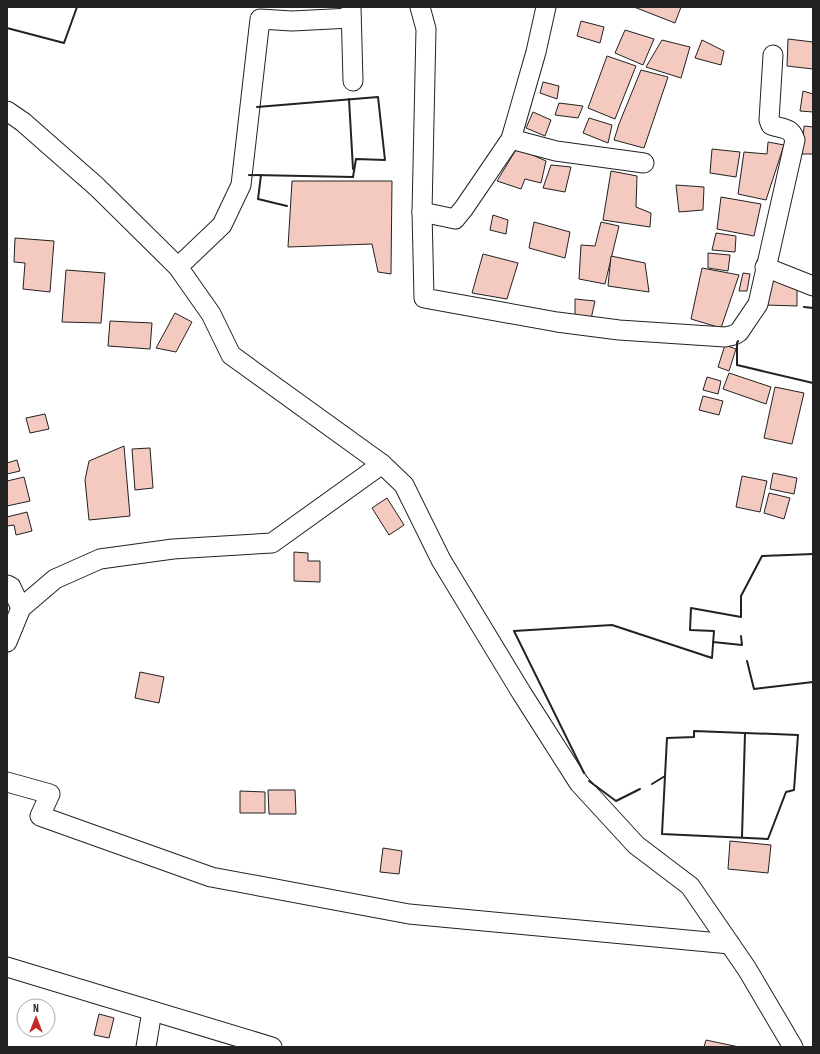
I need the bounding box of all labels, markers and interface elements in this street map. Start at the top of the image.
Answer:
north arrow [16,998,56,1038]
text: N [33,1002,39,1015]

